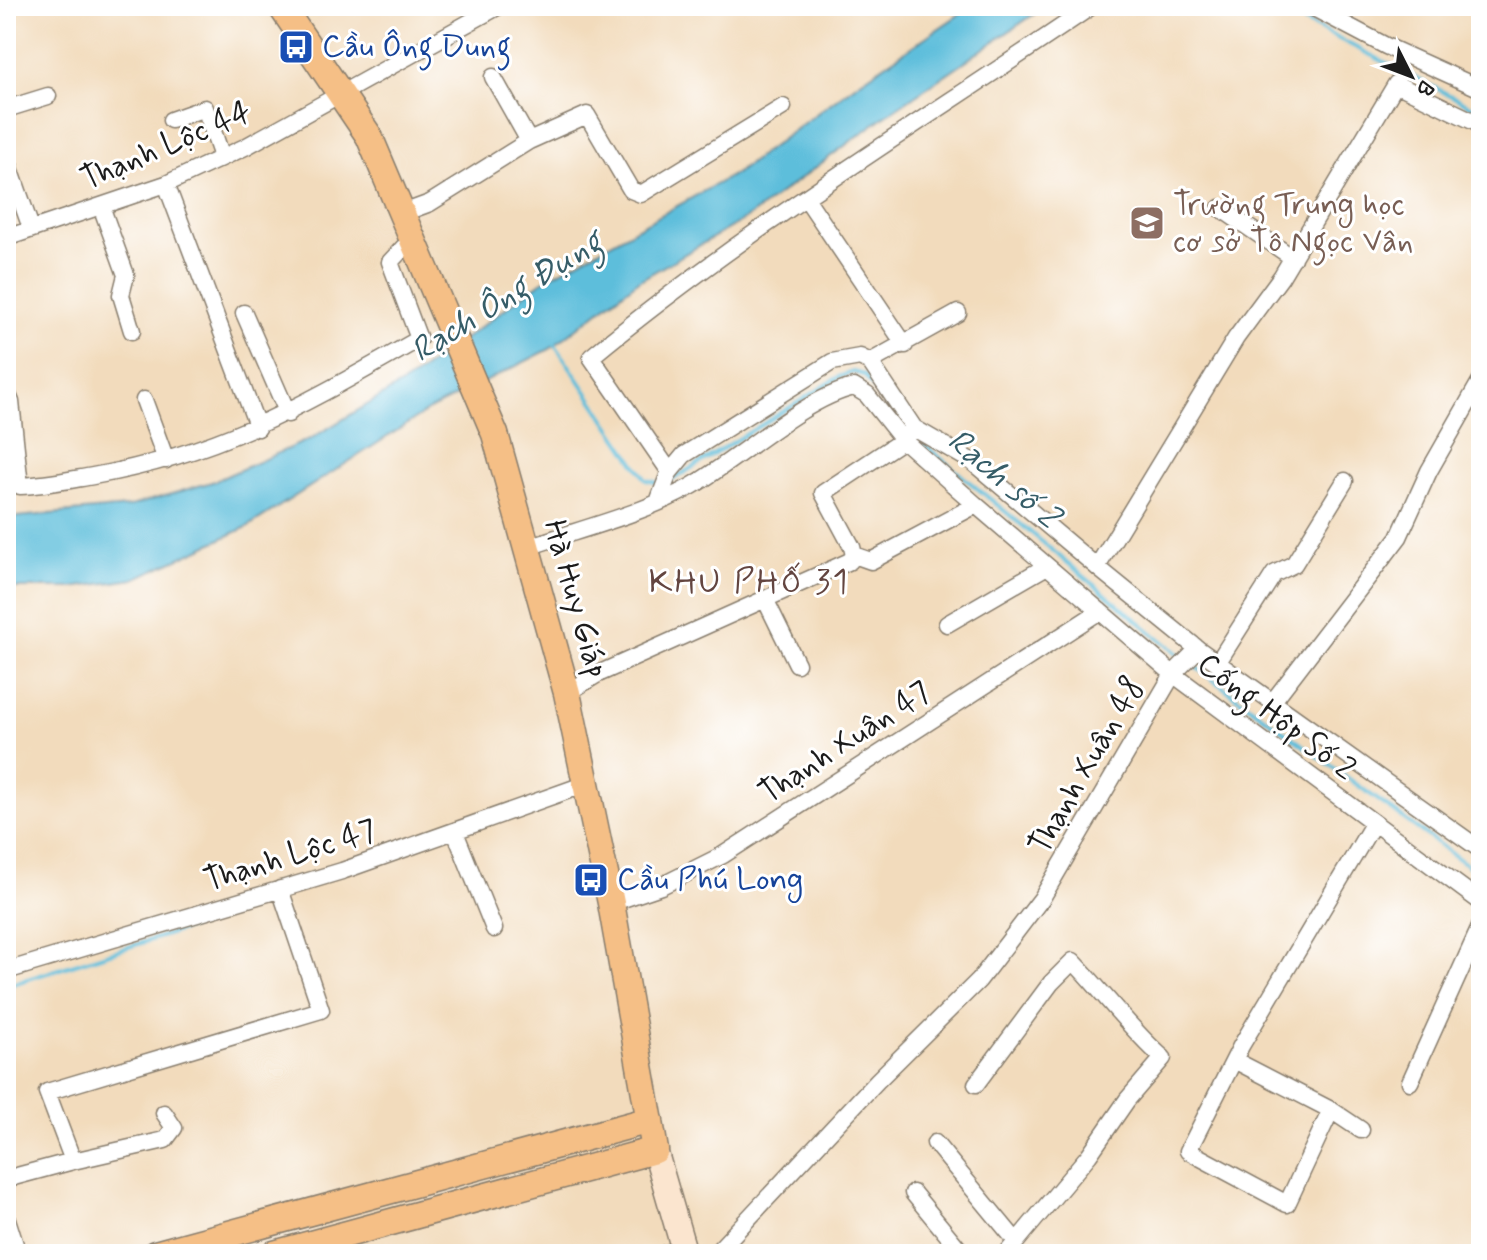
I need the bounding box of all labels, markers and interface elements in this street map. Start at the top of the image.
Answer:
place label: Cầu Ông Dung [322,26,511,71]
bus stop icon: Cầu Ông Dung [277,28,315,66]
north arrow [1371,36,1451,116]
text: B [1409,73,1439,103]
street label: Thạnh Lộc 44 [74,91,258,201]
place label: Trường Trung học cơ sở Tô Ngọc Vân [1173,184,1413,266]
school or university icon: Trường Trung học cơ sở Tô Ngọc Vân [1128,204,1166,242]
water label: Rạch Ông Đụng [403,218,616,376]
water label: Rạch số 2 [937,419,1071,541]
street label: Hà Huy Giáp [532,515,618,683]
district label: KHU PHỐ 31 [648,560,850,605]
street label: Cống Hộp Số 2 [1186,644,1364,793]
street label: Thạnh Xuân 48 [1019,670,1155,862]
street label: Thạnh Xuân 47 [751,672,939,814]
street label: Thạnh Lộc 47 [199,810,381,902]
place label: Cầu Phú Long [617,859,803,903]
bus stop icon: Cầu Phú Long [572,861,610,899]

